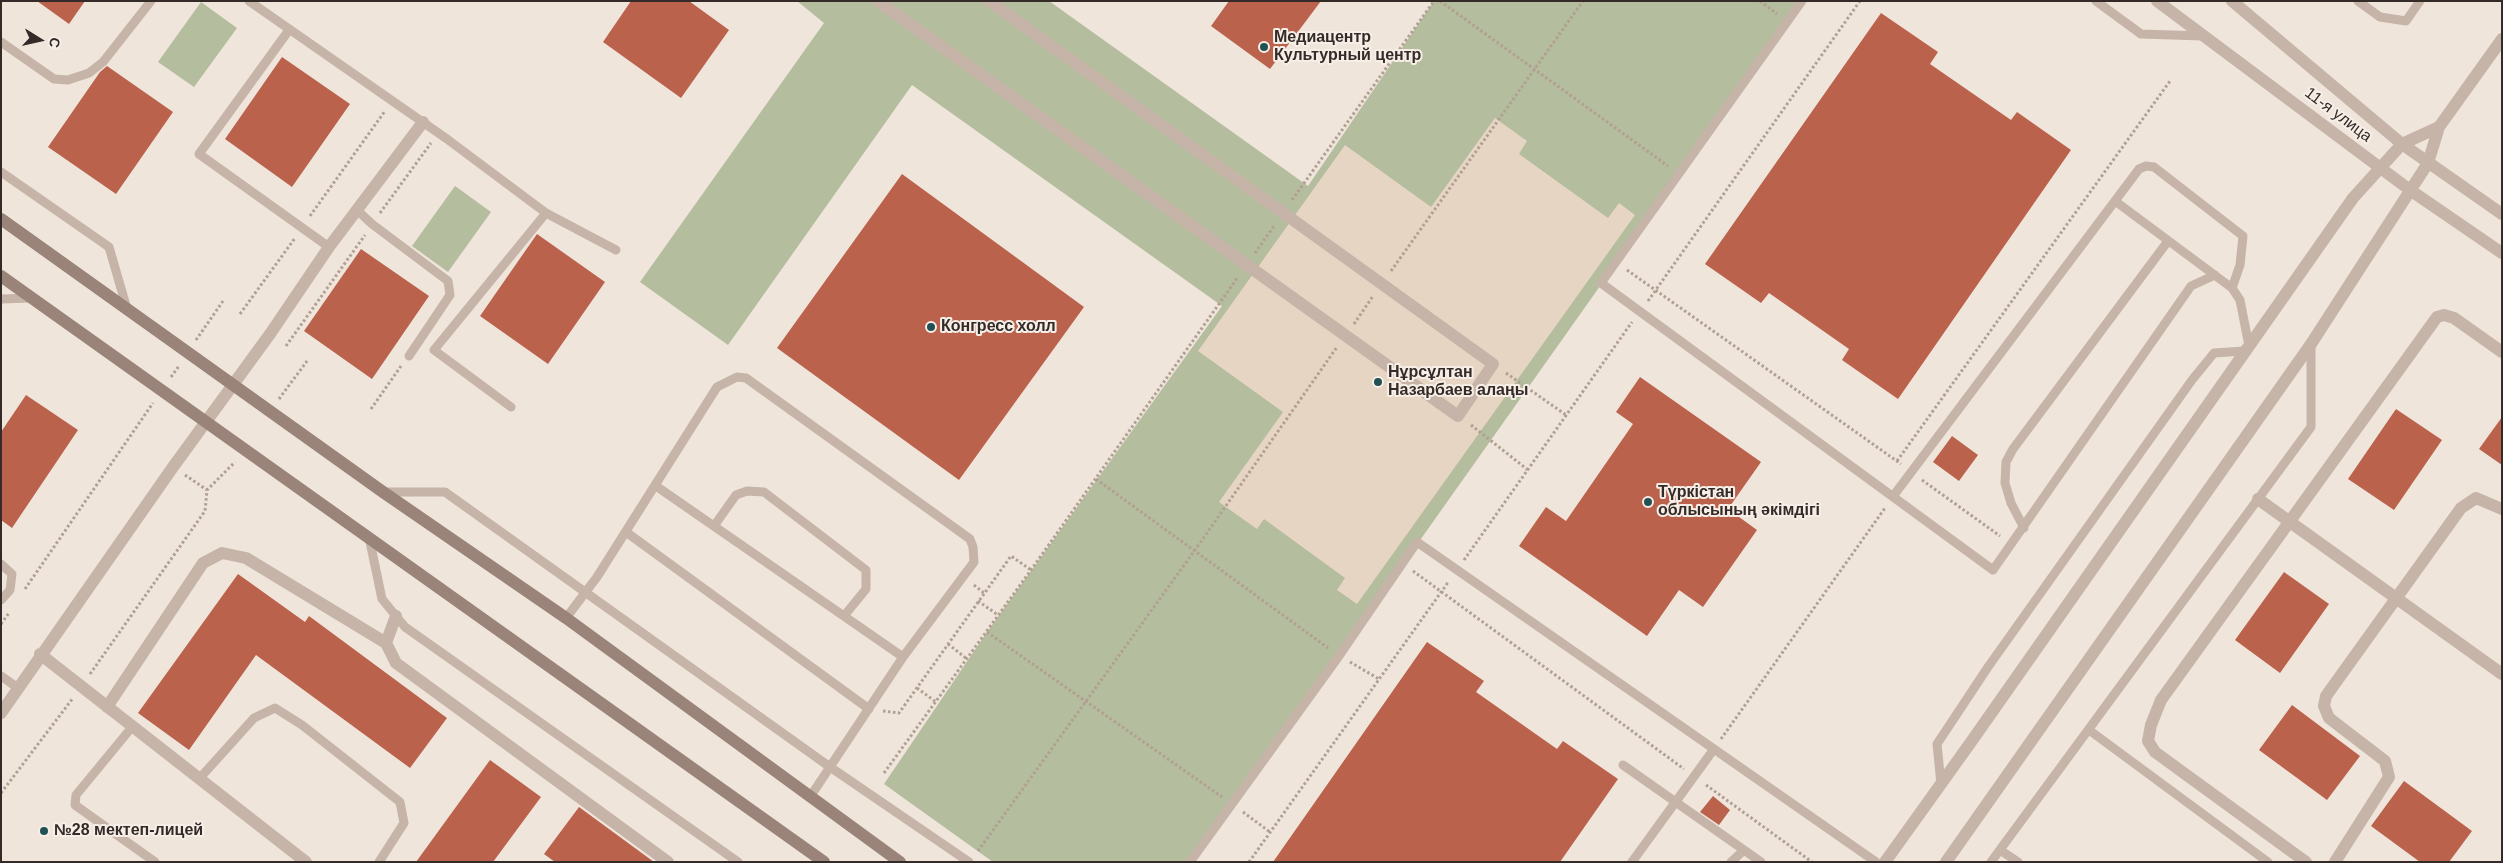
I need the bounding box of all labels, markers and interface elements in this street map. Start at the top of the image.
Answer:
north arrow [15,15,65,65]
place label: Медиацентр Культурный центр [1274,28,1421,66]
text: С [46,36,64,49]
marker: Медиацентр Культурный центр [1258,41,1270,53]
street label: 11-я улица [2301,84,2375,146]
place label: Конгресс холл [941,317,1056,337]
marker: Конгресс холл [925,321,937,333]
place label: Нұрсұлтан Назарбаев алаңы [1388,363,1528,401]
marker: Нұрсұлтан Назарбаев алаңы [1372,376,1384,388]
place label: Түркістан облысының әкімдігі [1658,483,1820,521]
marker: Түркістан облысының әкімдігі [1642,496,1654,508]
place label: №28 мектеп-лицей [54,821,203,841]
marker: №28 мектеп-лицей [38,825,50,837]

